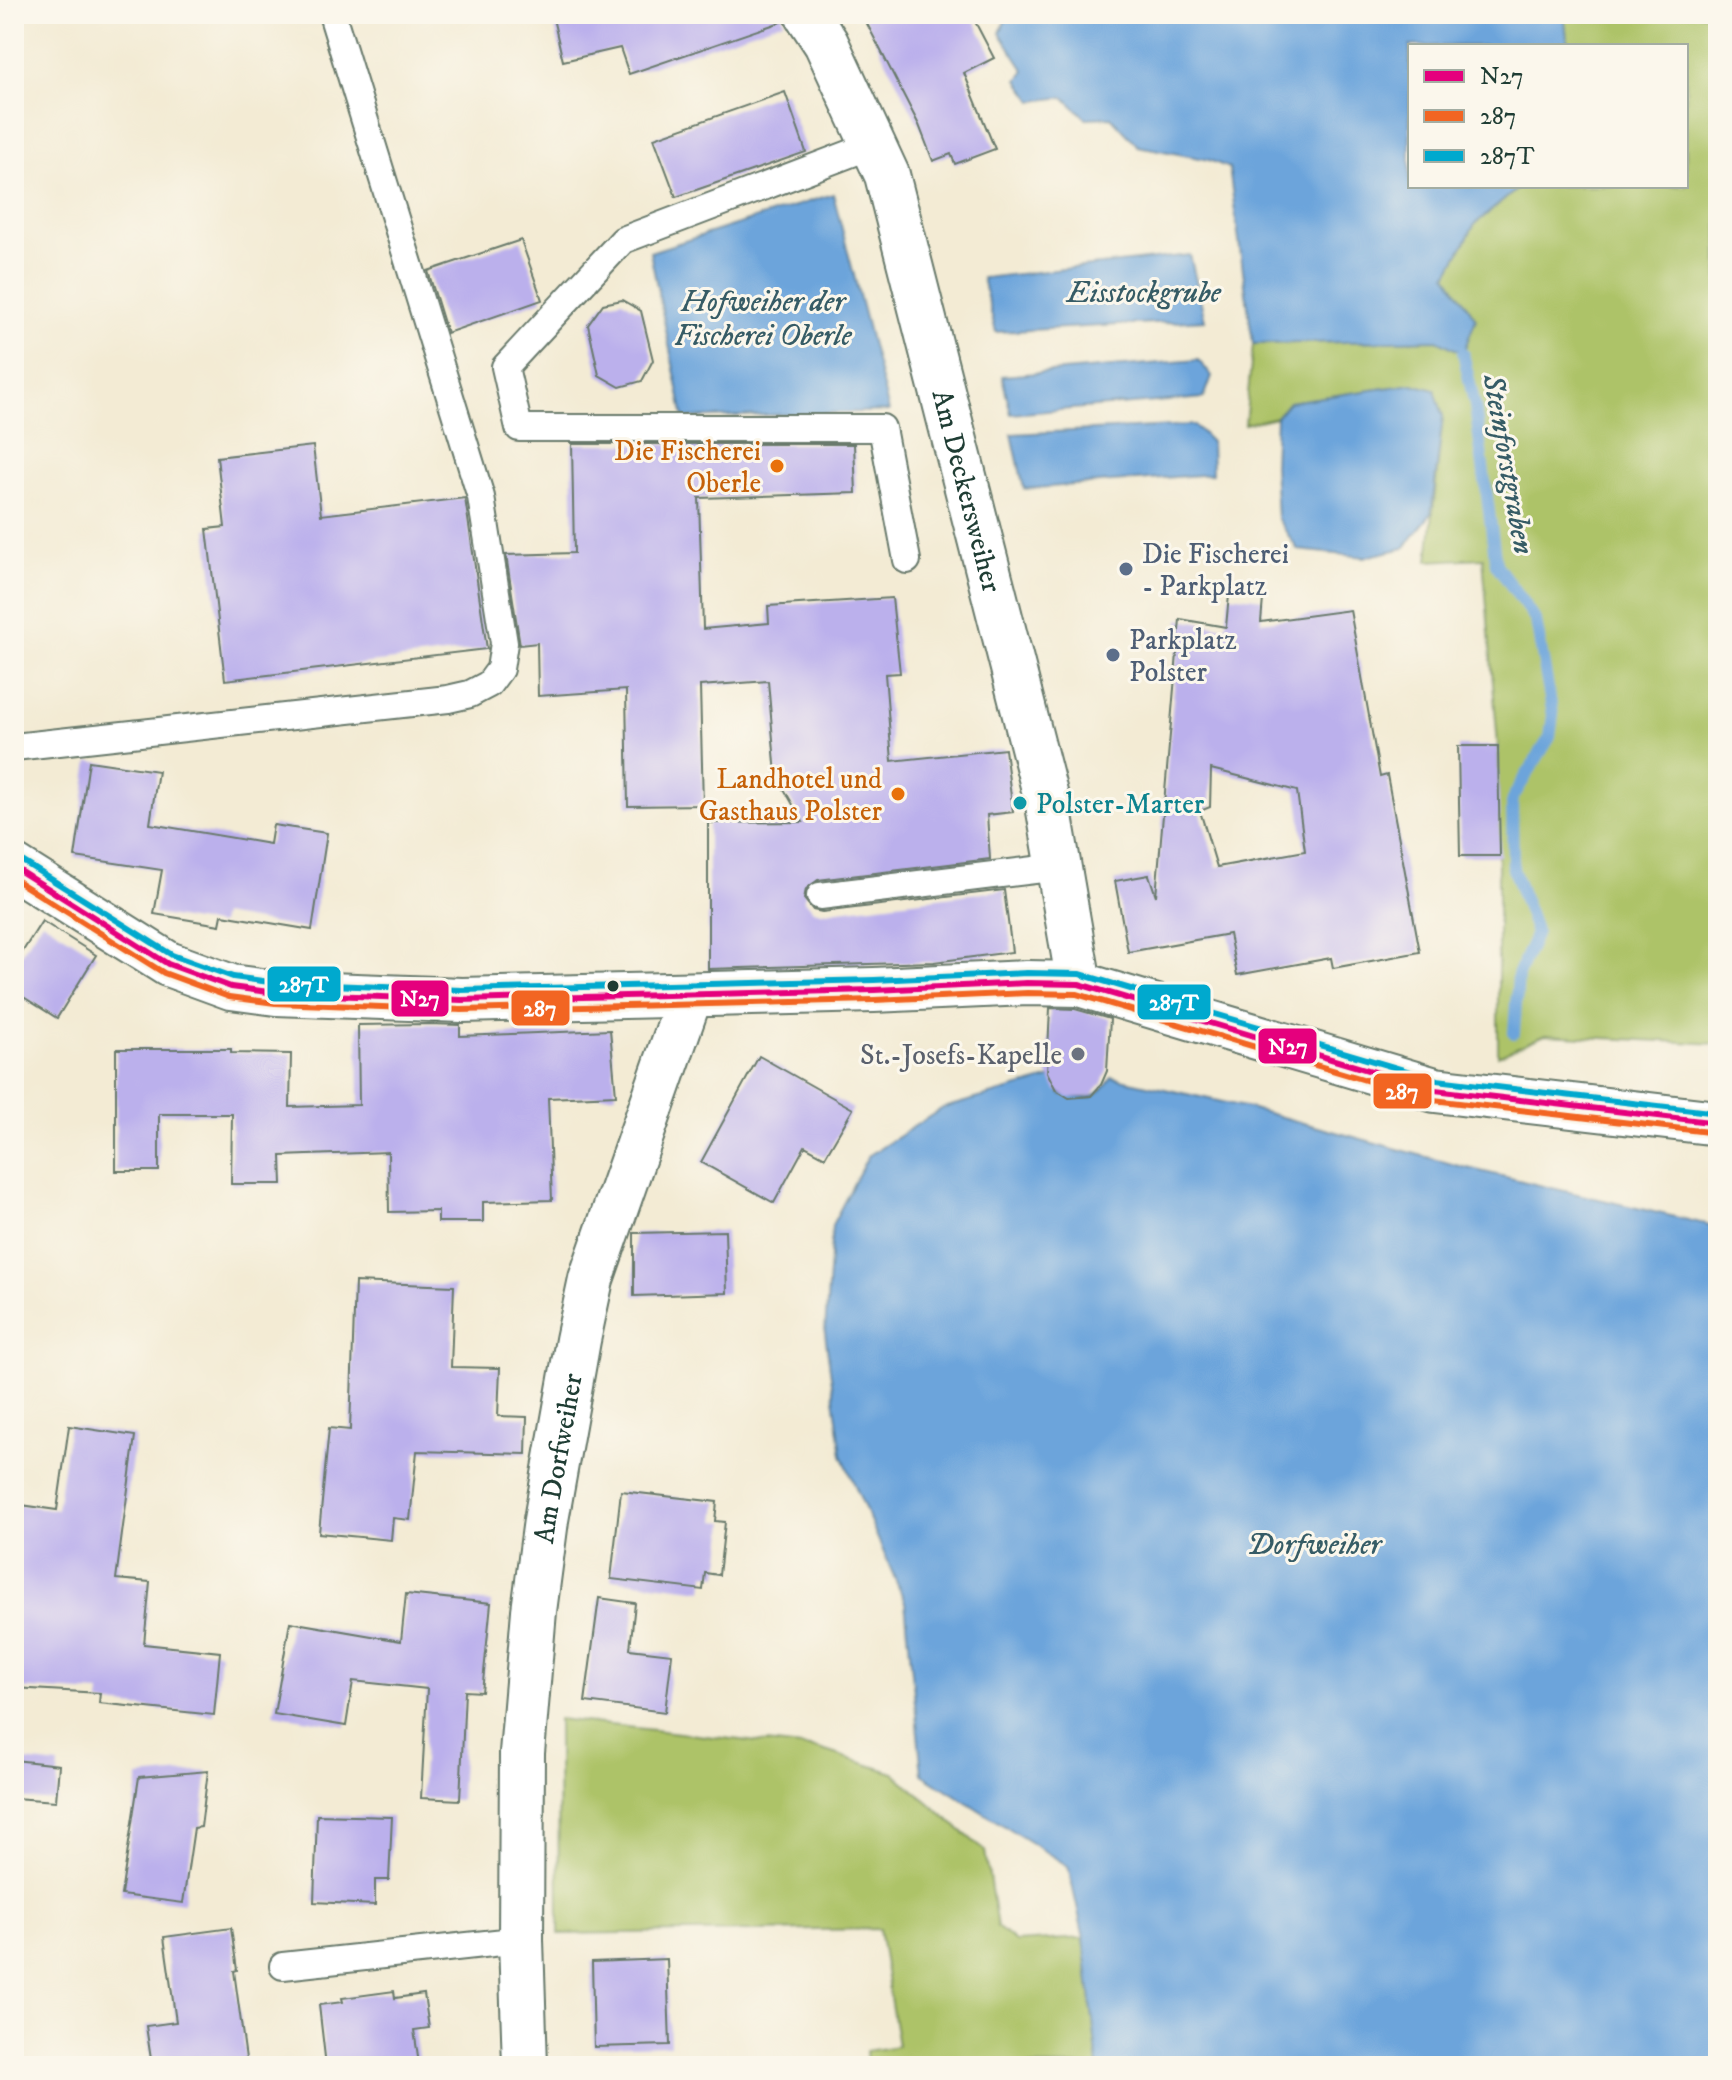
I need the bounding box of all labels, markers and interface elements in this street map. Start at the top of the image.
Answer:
legend [1408,44,1688,188]
text: N27 [1480,62,1524,92]
text: 287 [1480,102,1516,132]
text: 287T [1480,142,1535,172]
water label: Eisstockgrube [1065,275,1222,312]
water label: Hofweiher der Fischerei Oberle [674,284,853,355]
water label: Steinforstgraben [1473,370,1542,557]
street label: Am Deckersweiher [924,386,1009,597]
place label: Die Fischerei Oberle [614,434,761,501]
marker: Die Fischerei Oberle [768,457,786,475]
place label: Die Fischerei - Parkplatz [1142,537,1289,604]
marker: Die Fischerei - Parkplatz [1117,560,1135,578]
place label: Parkplatz Polster [1129,623,1237,690]
marker: Parkplatz Polster [1104,646,1122,664]
place label: Landhotel und Gasthaus Polster [699,762,883,829]
marker: Landhotel und Gasthaus Polster [889,785,907,803]
place label: Polster-Marter [1036,787,1205,822]
marker: Polster-Marter [1011,794,1029,812]
line badge: 287T [266,965,342,1003]
text: 287T [279,972,329,999]
unlabelled marker [605,978,621,994]
line badge: N27 [390,979,450,1018]
line badge: 287T [1136,983,1212,1021]
text: N27 [400,986,440,1013]
line badge: 287 [510,989,571,1027]
text: 287T [1149,990,1199,1017]
text: 287 [523,996,557,1023]
line badge: N27 [1257,1027,1318,1065]
text: N27 [1268,1034,1308,1061]
place label: St.-Josefs-Kapelle [860,1038,1062,1073]
marker: St.-Josefs-Kapelle [1069,1045,1087,1063]
line badge: 287 [1372,1072,1433,1110]
text: 287 [1385,1079,1419,1106]
street label: Am Dorfweiher [527,1370,591,1546]
water label: Dorfweiher [1247,1527,1383,1564]

